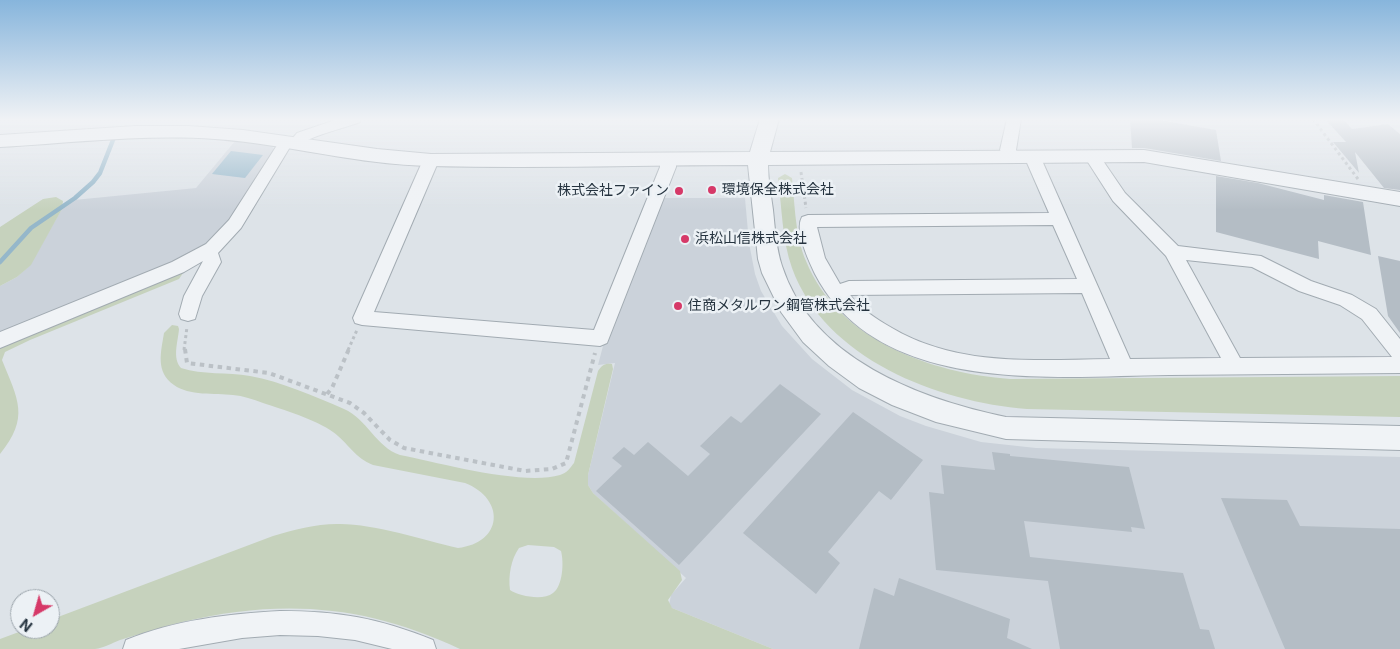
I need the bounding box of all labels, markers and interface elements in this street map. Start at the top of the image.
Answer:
place label: 環境保全株式会社 [722,182,834,198]
place label: 株式会社ファイン [557,183,669,199]
marker: 環境保全株式会社 [706,184,718,196]
marker: 株式会社ファイン [673,185,685,197]
place label: 浜松山信株式会社 [695,231,807,247]
marker: 浜松山信株式会社 [679,233,691,245]
place label: 住商メタルワン鋼管株式会社 [688,298,870,314]
marker: 住商メタルワン鋼管株式会社 [672,300,684,312]
north arrow [10,589,60,639]
text: N [17,615,36,635]

